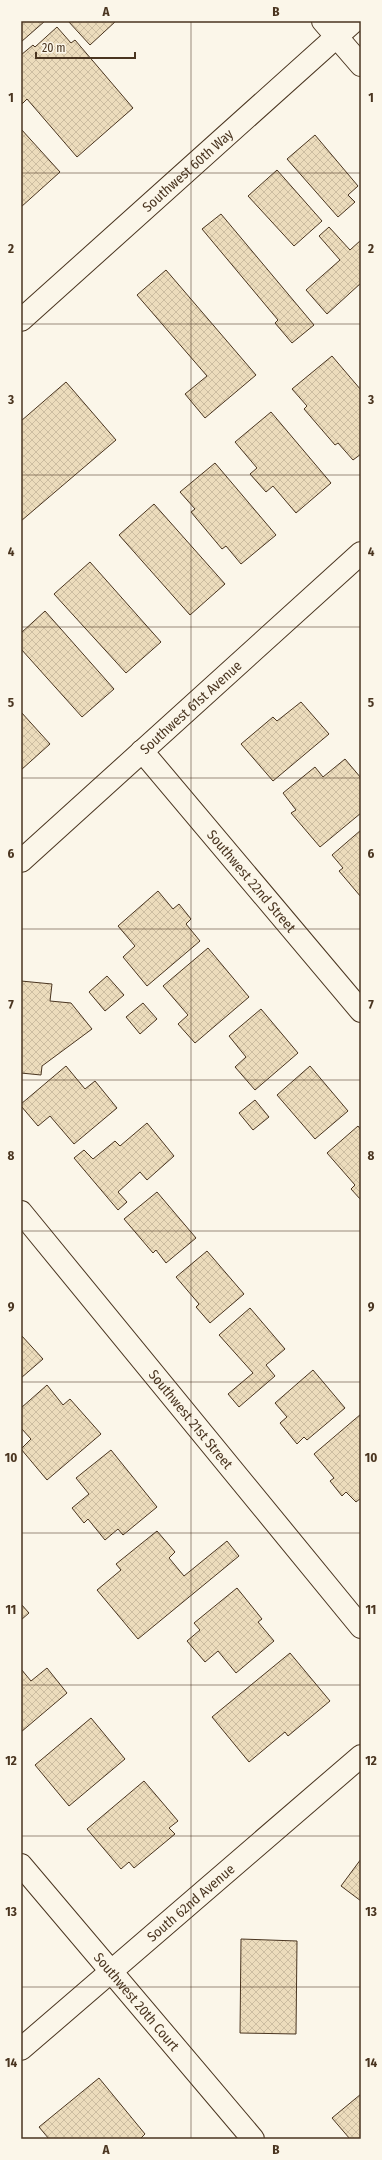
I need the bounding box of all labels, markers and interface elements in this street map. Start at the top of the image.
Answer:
text: A [101,4,110,19]
text: B [272,4,280,19]
scale bar [36,34,135,60]
text: 20 m [42,41,66,55]
text: 1 [8,90,14,105]
text: 1 [368,90,374,105]
street label: Southwest 60th Way [139,125,237,216]
text: 2 [7,241,14,256]
text: 2 [367,241,374,256]
text: 3 [7,392,14,407]
text: 3 [367,392,374,407]
text: 4 [8,544,15,559]
text: 4 [368,544,375,559]
street label: Southwest 61st Avenue [137,657,245,758]
text: 5 [8,695,14,710]
text: 5 [368,695,374,710]
street label: Southwest 22nd Street [203,827,299,936]
text: 6 [8,846,15,861]
text: 6 [368,846,375,861]
text: 7 [8,997,14,1012]
text: 7 [368,997,374,1012]
text: 8 [8,1148,15,1163]
text: 8 [368,1148,375,1163]
text: 9 [8,1299,15,1314]
text: 9 [368,1299,375,1314]
street label: Southwest 21st Street [145,1367,236,1473]
text: 10 [5,1450,17,1465]
text: 10 [365,1450,377,1465]
text: 11 [6,1602,16,1617]
text: 11 [366,1602,376,1617]
text: 12 [5,1753,17,1768]
text: 12 [365,1753,377,1768]
street label: South 62nd Avenue [144,1861,238,1946]
text: 13 [5,1904,17,1919]
text: 13 [365,1904,377,1919]
street label: Southwest 20th Court [90,1949,183,2055]
text: 14 [5,2055,17,2070]
text: 14 [365,2055,377,2070]
text: A [101,2142,110,2157]
text: B [272,2142,280,2157]

